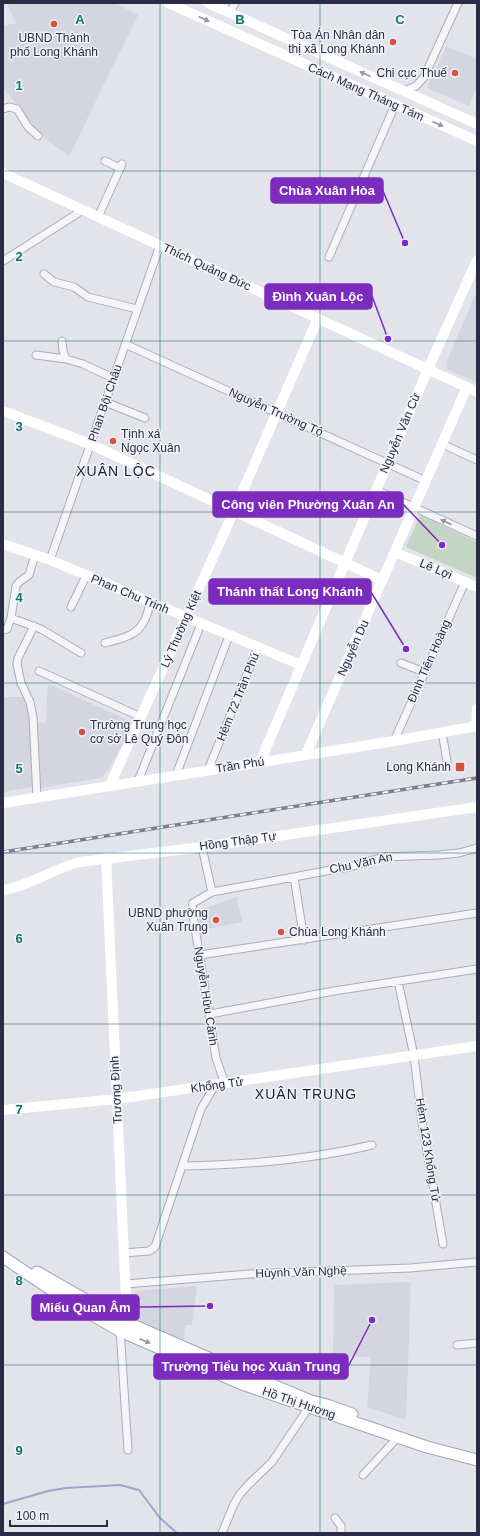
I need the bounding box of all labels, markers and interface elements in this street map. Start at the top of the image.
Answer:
text: A [75,12,85,27]
text: B [235,12,245,27]
text: C [395,12,405,27]
one-way arrow [198,16,209,22]
marker: UBND Thành phố Long Khánh [49,19,59,29]
place label: Tòa Án Nhân dân thị xã Long Khánh [288,27,385,56]
place label: UBND Thành phố Long Khánh [10,31,98,59]
marker: Tòa Án Nhân dân thị xã Long Khánh [388,37,398,47]
street label: Cách Mạng Tháng Tám [306,60,426,124]
place label: Chi cục Thuế [377,66,447,80]
marker: Chi cục Thuế [450,68,460,78]
one-way arrow [358,70,370,76]
text: 1 [15,78,23,93]
one-way arrow [432,121,444,127]
callout: Chùa Xuân Hòa [271,178,383,203]
text: Chùa Xuân Hòa [279,183,376,198]
street label: Thích Quảng Đức [161,240,253,294]
text: 2 [15,249,23,264]
callout: Đình Xuân Lộc [265,284,372,309]
text: Đình Xuân Lộc [273,289,364,304]
street label: Phan Bội Châu [85,363,125,443]
street label: Nguyễn Trường Tộ [227,384,326,439]
street label: Nguyễn Văn Cừ [376,390,423,475]
text: 3 [15,419,23,434]
place label: Tịnh xá Ngọc Xuân [121,427,180,455]
marker: Tịnh xá Ngọc Xuân [108,436,118,446]
district label: XUÂN LỘC [76,463,156,479]
callout: Công viên Phường Xuân An [213,492,403,517]
text: Công viên Phường Xuân An [221,497,395,512]
one-way arrow [440,519,451,525]
street label: Lê Lợi [418,556,454,582]
street label: Phan Chu Trinh [89,571,171,617]
callout: Thánh thất Long Khánh [209,579,371,604]
text: Thánh thất Long Khánh [217,584,363,599]
street label: Lý Thường Kiệt [158,588,205,670]
text: 4 [15,590,23,605]
street label: Nguyễn Du [333,617,372,678]
street label: Đinh Tiên Hoàng [404,617,454,705]
street label: Hẻm 72 Trần Phú [214,651,262,743]
place label: Trường Trung học cơ sở Lê Quý Đôn [90,718,188,746]
marker: Trường Trung học cơ sở Lê Quý Đôn [77,727,87,737]
street label: Trần Phú [215,754,265,776]
place label: Long Khánh [386,760,451,774]
text: 5 [15,761,23,776]
marker: Long Khánh [454,761,466,773]
street label: Hồng Thập Tự [199,829,277,853]
street label: Chu Văn An [328,849,394,877]
place label: UBND phường Xuân Trung [128,906,208,934]
marker: UBND phường Xuân Trung [211,915,221,925]
place label: Chùa Long Khánh [289,925,386,939]
marker: Chùa Long Khánh [276,927,286,937]
text: 6 [15,931,23,946]
street label: Nguyễn Hữu Cảnh [191,945,222,1047]
street label: Trương Định [107,1056,125,1124]
street label: Khổng Tử [190,1074,244,1096]
district label: XUÂN TRUNG [255,1086,357,1102]
street label: Hẻm 123 Khổng Tử [413,1097,443,1203]
text: 7 [15,1102,23,1117]
street label: Hùynh Văn Nghệ [255,1263,347,1281]
text: 8 [15,1273,23,1288]
callout: Miếu Quan Âm [32,1295,139,1320]
text: Miếu Quan Âm [39,1300,131,1315]
one-way arrow [139,1339,151,1345]
callout: Trường Tiểu học Xuân Trung [154,1354,348,1379]
text: Trường Tiểu học Xuân Trung [162,1359,340,1374]
street label: Hồ Thị Hương [261,1384,337,1422]
text: 9 [15,1443,23,1458]
scale bar [10,1502,107,1528]
text: 100 m [16,1509,49,1523]

